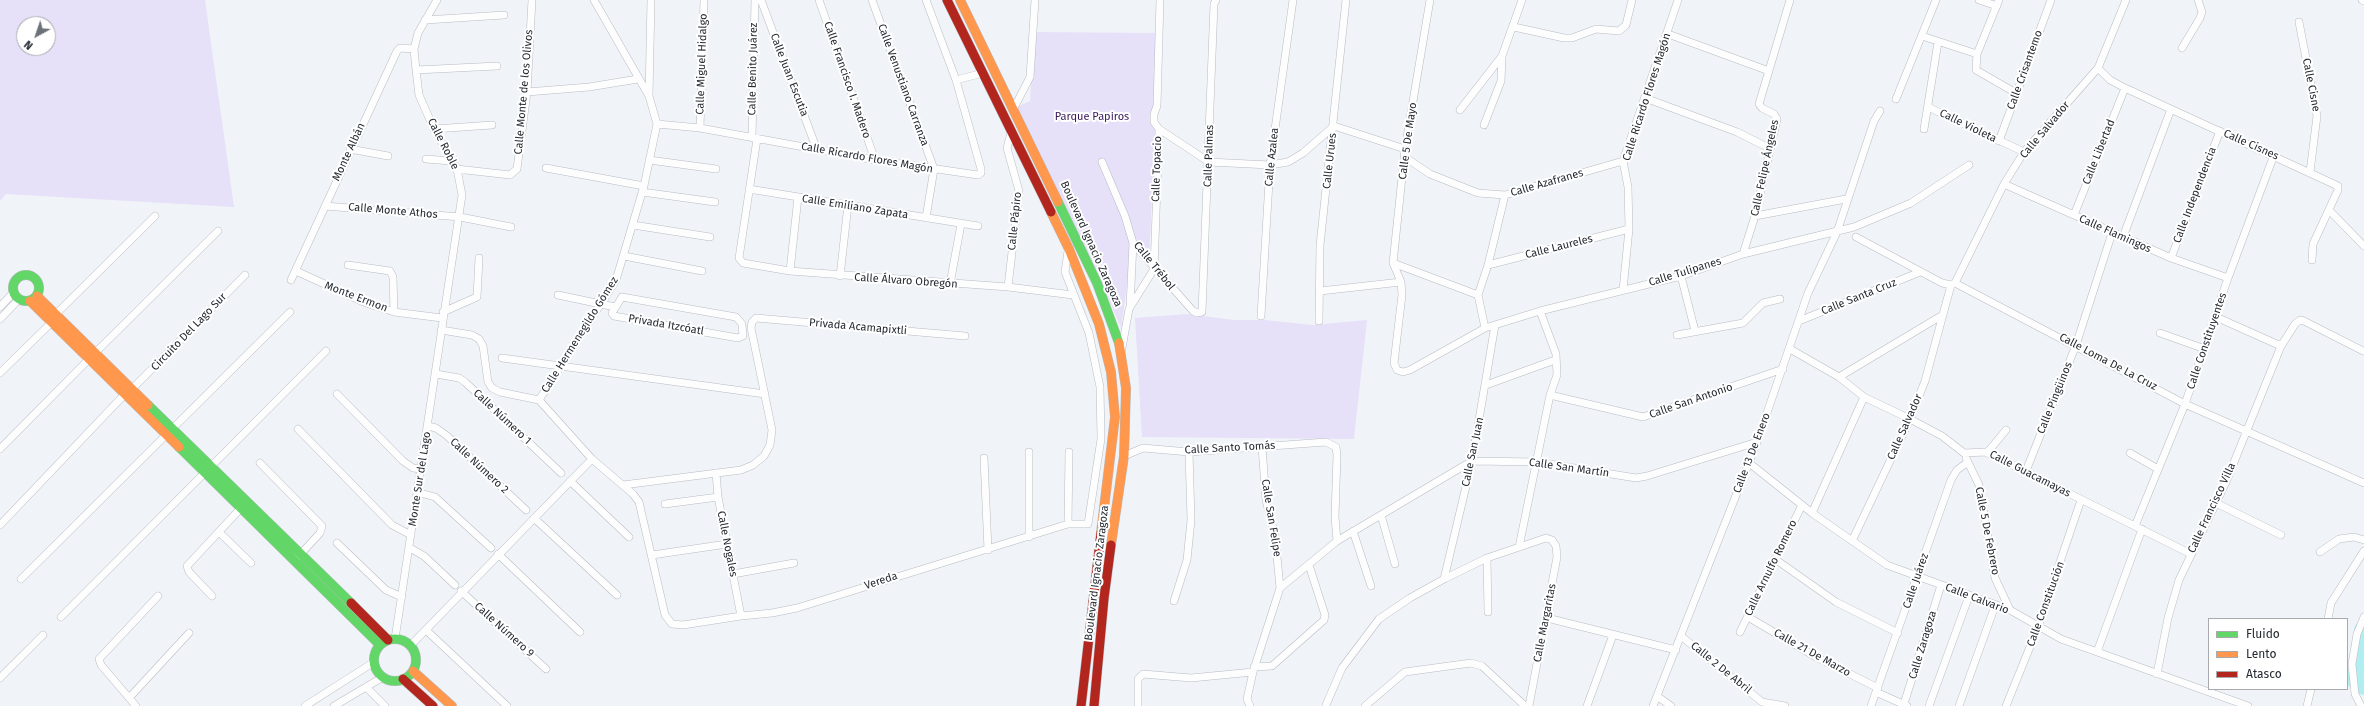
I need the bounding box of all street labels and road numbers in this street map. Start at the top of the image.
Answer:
street label: Calle Miguel Hidalgo [694,13,710,115]
street label: Calle Francisco I. Madero [821,20,873,140]
street label: Calle Benito Juárez [746,22,760,116]
street label: Calle Venustiano Carranza [875,22,931,148]
street label: Calle Crisantemo [2004,28,2046,112]
street label: Calle Monte de los Olivos [512,29,536,155]
street label: Calle Ricardo Flores Magón [1620,31,1674,163]
street label: Calle Juan Escutia [767,32,811,118]
street label: Calle Cisne [2299,57,2323,113]
street label: Calle Salvador [2017,99,2073,161]
street label: Calle 5 De Mayo [1396,102,1420,180]
street label: Calle Violeta [1937,106,1999,146]
street label: Calle Roble [424,116,462,172]
street label: Calle Felipe Ángeles [1748,118,1782,218]
street label: Calle Libertad [2080,118,2118,186]
street label: Monte Albán [330,121,368,183]
street label: Calle Palmas [1201,125,1217,187]
street label: Calle Azalea [1262,127,1282,187]
street label: Calle Cisnes [2221,127,2281,163]
street label: Calle Urues [1320,132,1340,190]
street label: Calle Topacio [1149,136,1165,202]
street label: Calle Ricardo Flores Magón [800,140,934,176]
street label: Calle Independencia [2171,145,2219,245]
street label: Calle Azafranes [1509,166,1585,200]
street label: Boulevard Ignacio Zaragoza [1057,179,1125,309]
street label: Calle Pápiro [1005,191,1025,251]
street label: Calle Emiliano Zapata [801,192,909,222]
street label: Calle Monte Athos [348,201,438,221]
street label: Calle Flamingos [2077,212,2153,256]
street label: Calle Laureles [1524,232,1594,262]
street label: Calle Trébol [1130,239,1178,293]
street label: Calle Tulipanes [1647,255,1723,289]
street label: Calle Álvaro Obregón [854,271,958,291]
street label: Calle Hermenegildo Gómez [539,275,621,395]
street label: Calle Santa Cruz [1819,276,1899,318]
street label: Monte Ermon [323,279,389,315]
street label: Circuito Del Lago Sur [148,290,230,374]
street label: Calle Constituyentes [2184,291,2230,391]
street label: Privada Itzcóatl [627,312,705,338]
street label: Privada Acamapixtli [809,316,907,338]
street label: Calle Loma De La Cruz [2057,331,2159,393]
street label: Calle Pingüinos [2035,360,2075,436]
street label: Calle San Antonio [1647,381,1735,421]
street label: Calle Número 1 [470,387,534,447]
street label: Calle Salvador [1885,392,1925,462]
street label: Calle 13 De Enero [1731,411,1773,495]
street label: Calle San Juan [1459,416,1487,488]
street label: Monte Sur del Lago [406,431,434,527]
street label: Calle Número 2 [447,436,511,496]
street label: Calle Santo Tomás [1184,439,1276,457]
street label: Calle Guacamayas [1987,448,2073,500]
street label: Calle San Martín [1528,456,1610,480]
street label: Calle Francisco Villa [2185,461,2239,555]
street label: Calle San Felipe [1258,478,1284,558]
street label: Calle 5 De Febrero [1972,486,2002,576]
street label: Boulevard Ignacio Zaragoza [1082,505,1112,641]
street label: Calle Nogales [714,510,740,578]
street label: Calle Arnulfo Romero [1742,518,1800,618]
street label: Calle Juárez [1900,552,1932,610]
street label: Calle Constitución [2024,560,2068,648]
street label: Vereda [863,569,899,593]
street label: Calle Calvario [1943,581,2011,617]
street label: Calle Margaritas [1531,583,1559,663]
street label: Calle Número 9 [471,600,537,660]
street label: Calle Zaragoza [1906,609,1940,681]
street label: Calle 21 De Marzo [1771,626,1853,680]
street label: Calle 2 De Abril [1688,639,1754,697]

